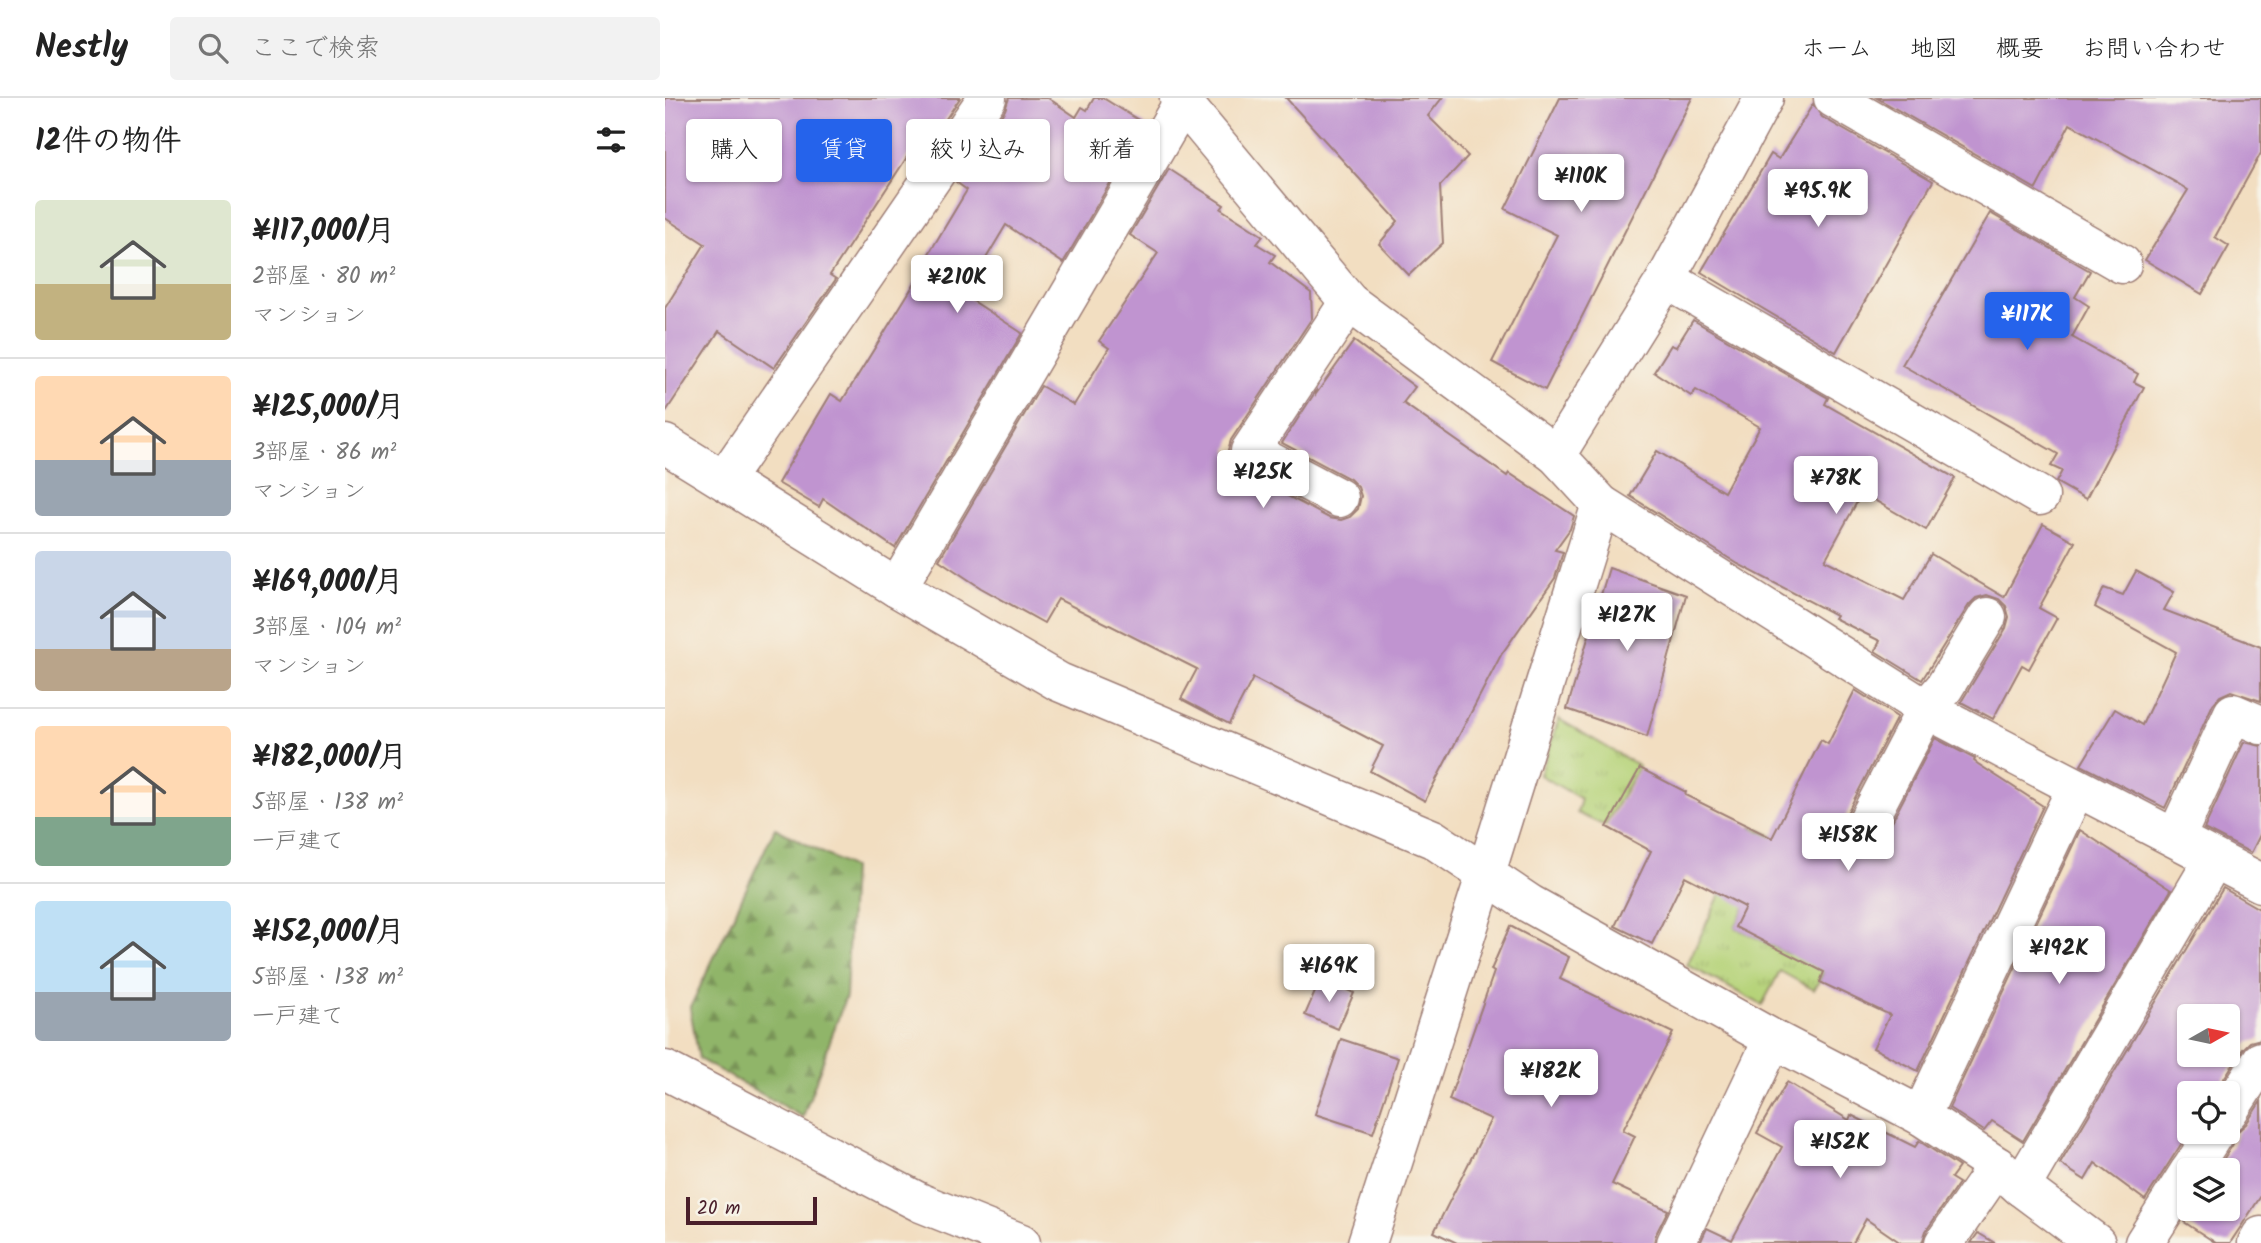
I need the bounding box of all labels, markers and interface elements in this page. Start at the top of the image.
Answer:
search box [170,17,660,80]
text: Nestly [35,22,128,75]
text: ここで検索 [250,28,380,70]
icon: search [194,29,232,67]
text: ホーム [1801,30,1872,69]
text: 地図 [1910,30,1958,69]
text: 概要 [1996,30,2044,69]
text: お問い合わせ [2082,30,2226,69]
text: 12件の物件 [35,118,182,166]
chip: 購入 [686,119,782,182]
chip: 賃貸 [796,119,892,182]
chip: 絞り込み [906,119,1050,182]
chip: 新着 [1064,119,1160,182]
icon: filters [592,121,630,159]
pin: ¥110K [1532,155,1630,214]
text: ¥110K [1554,159,1608,195]
pin: ¥95.9K [1761,170,1875,229]
text: ¥95.9K [1784,174,1852,210]
text: ¥117,000/月 [252,208,395,256]
icon: home [91,228,175,312]
pin: ¥210K [908,256,1006,315]
text: 2部屋 · 80 m² [252,259,395,295]
text: ¥210K [927,260,987,296]
pin: ¥117K [1978,292,2076,352]
text: ¥117K [2001,297,2053,333]
text: マンション [252,298,366,334]
text: ¥125,000/月 [252,384,405,432]
icon: home [91,404,175,488]
text: 3部屋 · 86 m² [252,435,396,471]
pin: ¥125K [1214,450,1312,510]
text: ¥125K [1233,455,1293,491]
pin: ¥78K [1795,456,1877,516]
text: ¥78K [1810,461,1862,497]
text: マンション [252,474,366,510]
text: ¥169,000/月 [252,559,403,607]
icon: home [91,579,175,663]
pin: ¥127K [1578,594,1676,653]
text: ¥127K [1597,598,1657,634]
text: 3部屋 · 104 m² [252,610,401,646]
text: マンション [252,649,366,685]
text: ¥182,000/月 [252,734,407,782]
icon: home [91,754,175,838]
text: 5部屋 · 138 m² [252,785,403,821]
pin: ¥158K [1799,814,1897,873]
text: ¥158K [1818,818,1878,854]
text: 一戸建て [252,824,344,860]
text: ¥152,000/月 [252,909,405,957]
pin: ¥192K [2010,926,2108,986]
icon: home [91,929,175,1013]
text: ¥192K [2029,931,2089,967]
pin: ¥169K [1280,944,1378,1004]
text: ¥169K [1299,949,1359,985]
text: 5部屋 · 138 m² [252,960,403,996]
text: 一戸建て [252,999,344,1035]
north arrow [2177,1004,2240,1068]
map controls [2177,1004,2240,1221]
pin: ¥182K [1502,1049,1600,1109]
text: ¥182K [1520,1054,1582,1090]
button: locate [2177,1081,2240,1144]
pin: ¥152K [1791,1121,1889,1180]
text: ¥152K [1810,1125,1870,1161]
button: layers [2177,1158,2240,1221]
scale bar [686,1194,817,1226]
text: 20 m [697,1194,740,1224]

